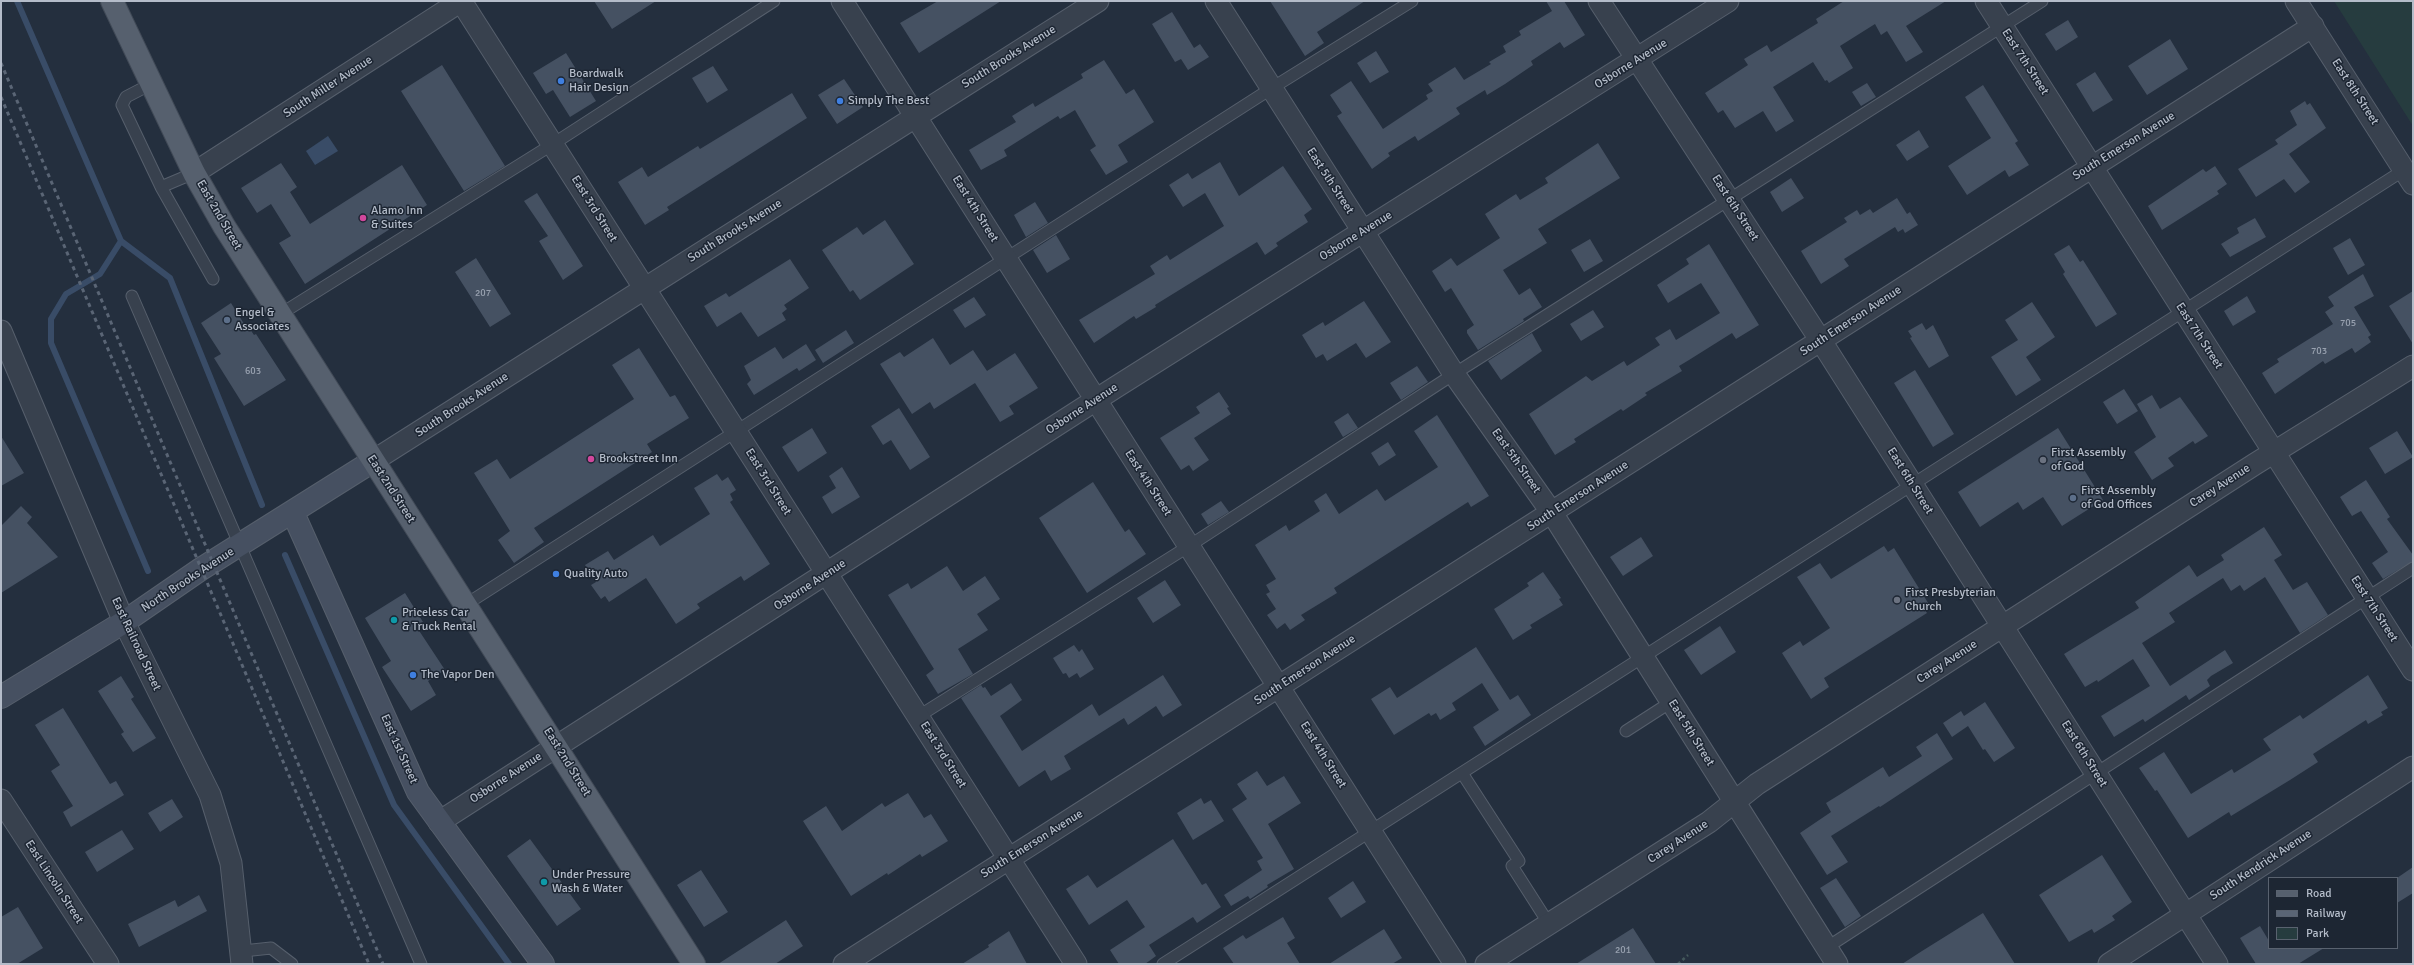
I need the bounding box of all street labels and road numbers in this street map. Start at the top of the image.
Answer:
street label: South Brooks Avenue [959,22,1059,92]
street label: East 7th Street [1998,26,2052,98]
street label: Osborne Avenue [1592,36,1670,92]
street label: South Miller Avenue [281,53,375,121]
street label: East 8th Street [2328,56,2382,128]
street label: South Emerson Avenue [2070,109,2178,183]
street label: East 5th Street [1303,145,1357,217]
street label: East 6th Street [1708,172,1762,244]
street label: East 3rd Street [568,173,620,245]
street label: East 4th Street [949,173,1001,245]
street label: East 2nd Street [193,178,245,252]
street label: South Brooks Avenue [685,196,785,266]
street label: Osborne Avenue [1317,208,1395,264]
street label: South Emerson Avenue [1798,283,1904,359]
street label: East 7th Street [2172,300,2226,372]
street label: South Brooks Avenue [413,370,511,440]
street label: Osborne Avenue [1043,380,1121,438]
street label: East 5th Street [1488,426,1544,496]
street label: East 6th Street [1884,445,1936,517]
street label: East 3rd Street [742,446,794,518]
street label: East 4th Street [1121,447,1175,519]
street label: East 2nd Street [364,452,418,526]
street label: South Emerson Avenue [1525,458,1631,534]
street label: Carey Avenue [2187,461,2253,511]
street label: North Brooks Avenue [139,545,237,615]
street label: Osborne Avenue [771,556,849,614]
street label: East 7th Street [2347,573,2401,645]
street label: East Railroad Street [108,595,164,693]
street label: South Emerson Avenue [1252,632,1358,708]
street label: Carey Avenue [1914,637,1980,687]
street label: East 5th Street [1665,697,1717,769]
street label: East 1st Street [377,712,421,786]
street label: East 6th Street [2058,718,2110,790]
street label: East 3rd Street [917,719,969,791]
street label: East 4th Street [1297,719,1349,791]
street label: East 2nd Street [540,725,594,799]
street label: Osborne Avenue [467,749,545,807]
street label: South Emerson Avenue [978,807,1086,881]
street label: Carey Avenue [1645,817,1711,867]
street label: South Kendrick Avenue [2207,827,2315,903]
street label: East Lincoln Street [22,838,86,926]

